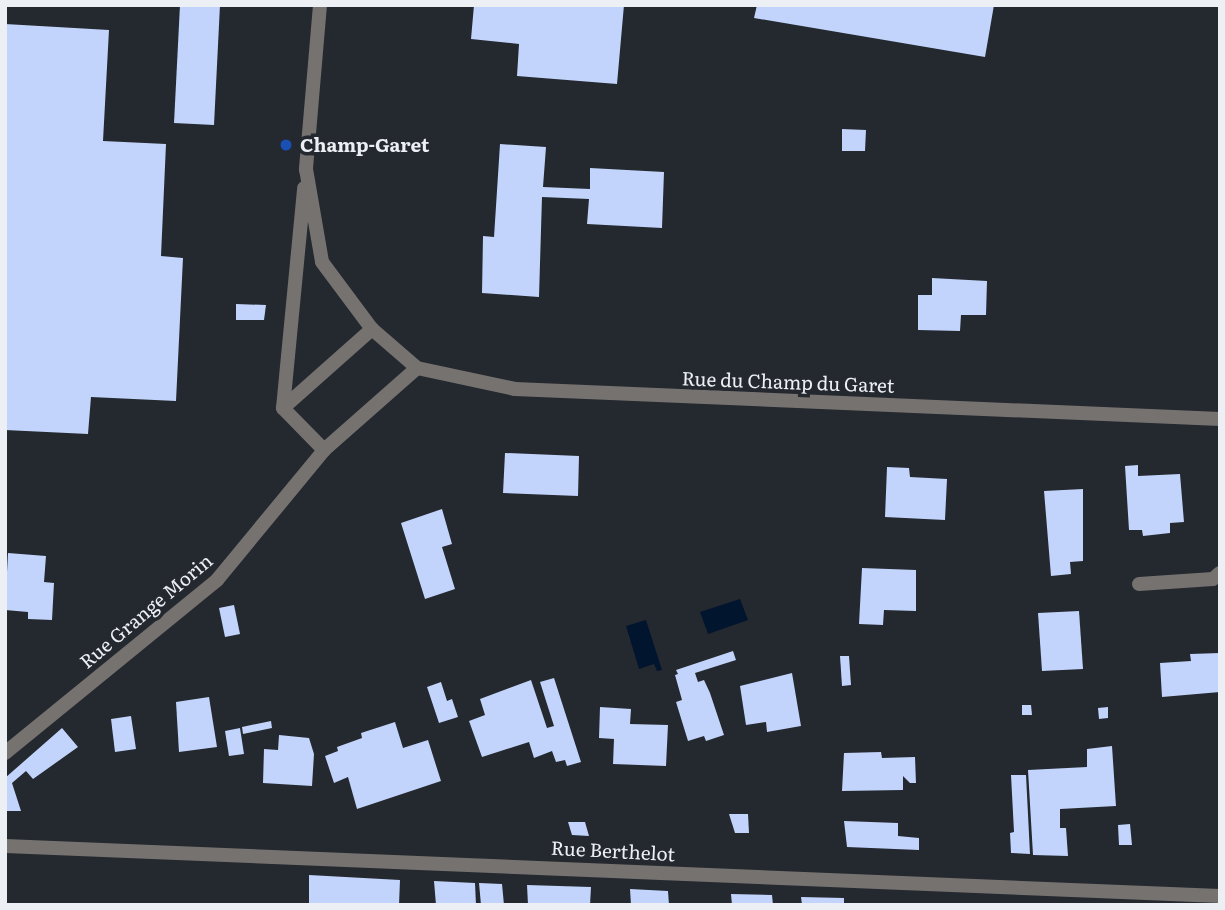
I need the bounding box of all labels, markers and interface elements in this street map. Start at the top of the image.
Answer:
place label: Champ-Garet [300,134,429,156]
marker: Champ-Garet [278,137,294,153]
street label: Rue du Champ du Garet [681,367,895,397]
street label: Rue Grange Morin [75,549,217,673]
street label: Rue Berthelot [550,836,676,866]

